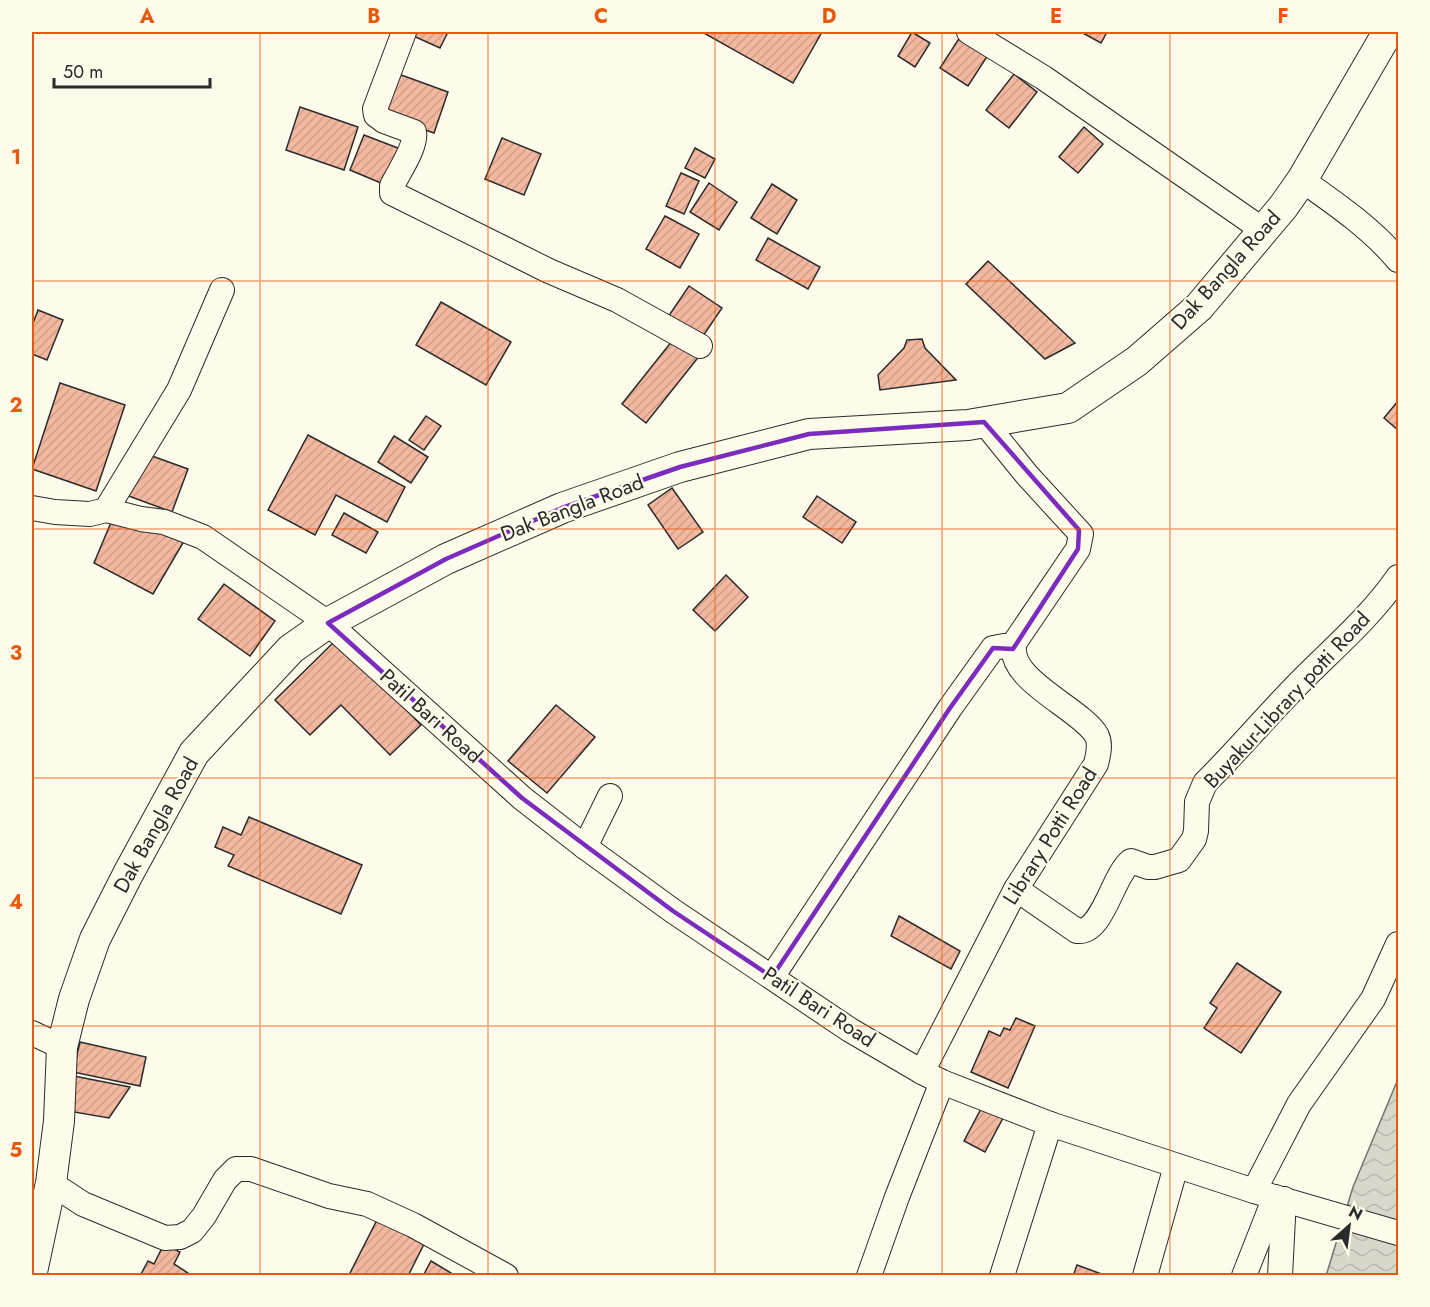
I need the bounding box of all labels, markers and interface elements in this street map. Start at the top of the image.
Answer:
text: A [139,2,155,31]
text: B [367,2,381,31]
text: C [594,2,608,31]
text: D [822,2,836,31]
text: E [1050,2,1062,31]
text: F [1277,2,1289,31]
scale bar [54,51,210,89]
text: 50 m [63,59,103,85]
text: 1 [11,143,21,172]
street label: Dak Bangla Road [1164,204,1288,336]
text: 2 [9,391,23,420]
street label: Dak Bangla Road [496,467,648,549]
street label: Buyakur-Library potti Road [1197,605,1377,795]
text: 3 [10,639,22,668]
street label: Patil Bari Road [373,662,489,770]
street label: Dak Bangla Road [106,752,206,898]
street label: Library Potti Road [996,761,1104,911]
text: 4 [9,888,23,917]
street label: Patil Bari Road [757,959,881,1055]
text: 5 [10,1136,23,1165]
north arrow [1319,1196,1379,1256]
text: N [1345,1200,1367,1226]

